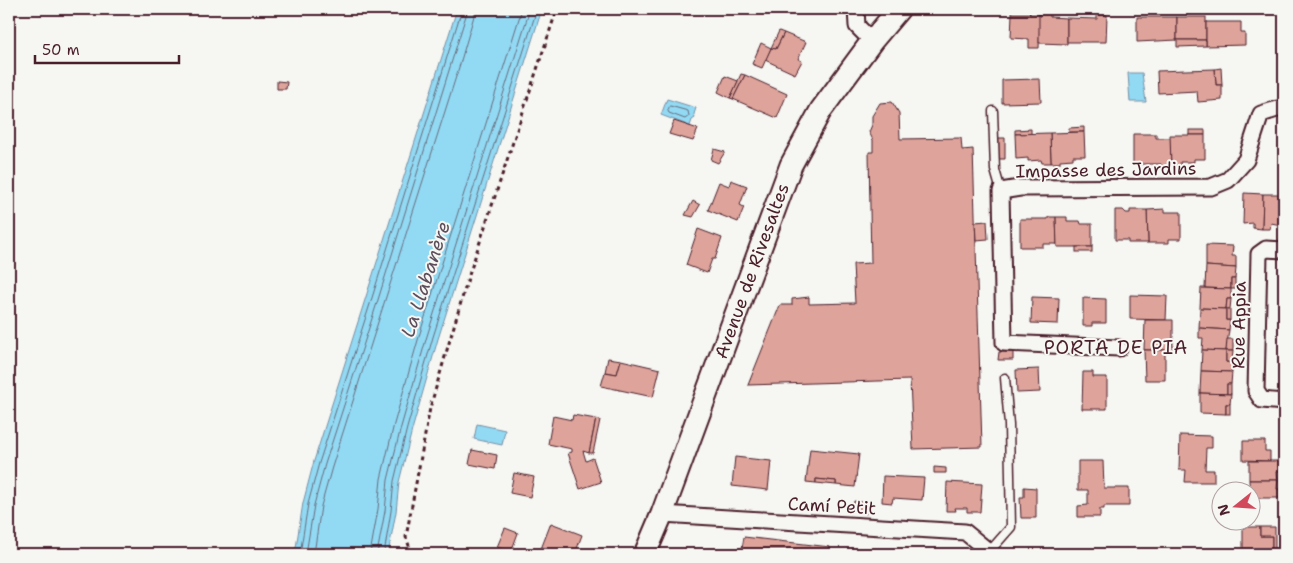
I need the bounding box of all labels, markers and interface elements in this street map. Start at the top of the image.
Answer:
scale bar [35,32,179,64]
text: 50 m [42,40,80,60]
street label: Impasse des Jardins [1015,156,1197,184]
street label: Avenue de Rivesaltes [709,180,795,362]
water label: La Llabanère [395,218,456,340]
street label: Rue Appia [1226,281,1252,369]
district label: PORTA DE PIA [1044,335,1188,360]
north arrow [1210,480,1260,530]
street label: Camí Petit [787,492,877,520]
text: N [1213,502,1234,518]

